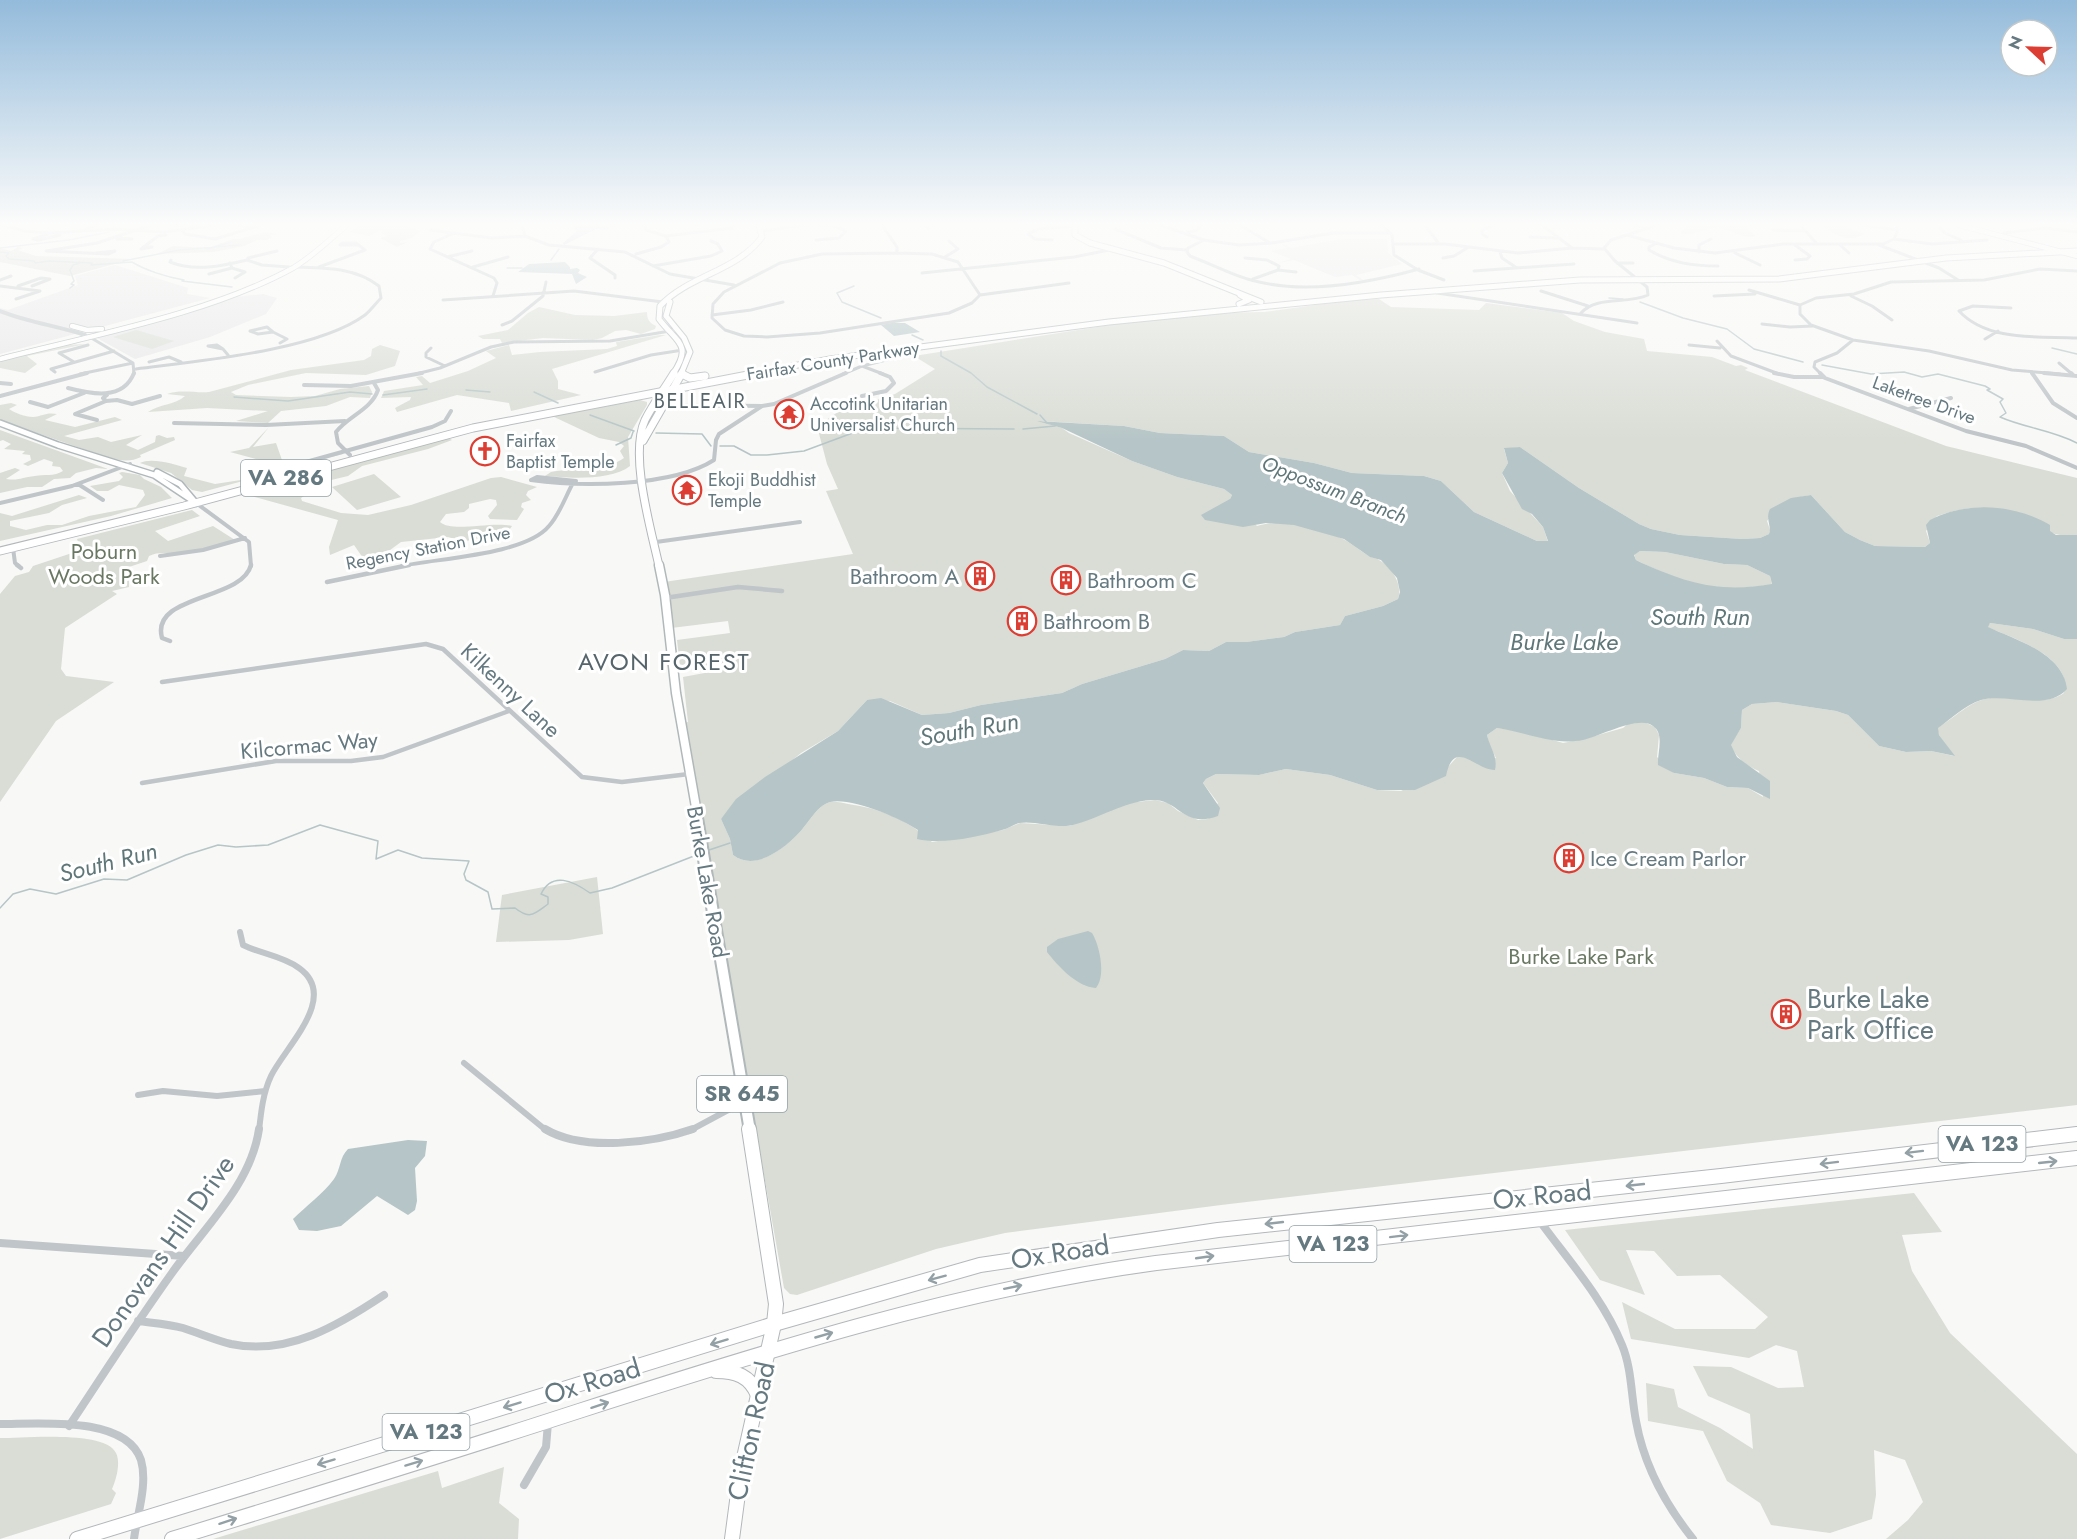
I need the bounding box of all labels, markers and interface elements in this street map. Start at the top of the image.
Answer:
north arrow [1999,18,2059,78]
text: N [2003,32,2029,53]
street label: Fairfax County Parkway [745,334,921,387]
street label: Laketree Drive [1869,369,1979,431]
district label: BELLEAIR [654,387,746,416]
place label: Accotink Unitarian Universalist Church [810,391,955,438]
temple icon: Accotink Unitarian Universalist Church [773,398,805,430]
place label: Fairfax Baptist Temple [506,428,615,475]
church icon: Fairfax Baptist Temple [469,435,501,467]
water label: Oppossum Branch [1257,449,1411,531]
road number: VA 286 [241,460,331,496]
place label: Ekoji Buddhist Temple [708,467,816,514]
temple icon: Ekoji Buddhist Temple [671,474,703,506]
street label: Regency Station Drive [344,519,512,577]
park label: Poburn Woods Park [48,535,160,592]
place label: Bathroom A [850,560,959,592]
building icon: Bathroom A [964,560,996,592]
building icon: Bathroom C [1050,564,1082,596]
place label: Bathroom C [1087,564,1197,596]
water label: South Run [1650,599,1750,634]
building icon: Bathroom B [1006,605,1038,637]
place label: Bathroom B [1043,605,1150,637]
water label: Burke Lake [1510,624,1618,659]
street label: Kilkenny Lane [454,635,568,745]
district label: AVON FOREST [578,644,750,679]
water label: South Run [917,703,1021,755]
street label: Kilcormac Way [239,723,379,767]
street label: Burke Lake Road [679,803,737,961]
water label: South Run [55,833,161,891]
building icon: Ice Cream Parlor [1553,842,1585,874]
place label: Ice Cream Parlor [1590,842,1746,874]
park label: Burke Lake Park [1508,940,1654,972]
place label: Burke Lake Park Office [1807,979,1934,1049]
building icon: Burke Lake Park Office [1770,998,1802,1030]
road number: SR 645 [697,1076,787,1112]
road number: VA 123 [1938,1126,2026,1162]
street label: Donovans Hill Drive [82,1147,244,1355]
one-way arrow [1905,1147,1925,1158]
one-way arrow [2037,1156,2057,1167]
one-way arrow [1819,1157,1839,1168]
street label: Ox Road [1491,1170,1593,1220]
one-way arrow [1626,1180,1646,1191]
one-way arrow [1265,1218,1285,1229]
street label: Ox Road [1008,1225,1112,1279]
road number: VA 123 [1290,1226,1376,1262]
one-way arrow [1389,1230,1409,1241]
one-way arrow [1195,1252,1215,1263]
one-way arrow [928,1272,947,1284]
one-way arrow [1003,1281,1022,1292]
one-way arrow [814,1329,833,1340]
one-way arrow [710,1337,729,1348]
street label: Ox Road [539,1348,645,1414]
street label: Clifton Road [717,1358,785,1504]
one-way arrow [590,1399,609,1410]
one-way arrow [503,1400,522,1411]
road number: VA 123 [382,1414,470,1450]
one-way arrow [404,1456,423,1467]
one-way arrow [317,1457,336,1468]
one-way arrow [218,1515,237,1526]

